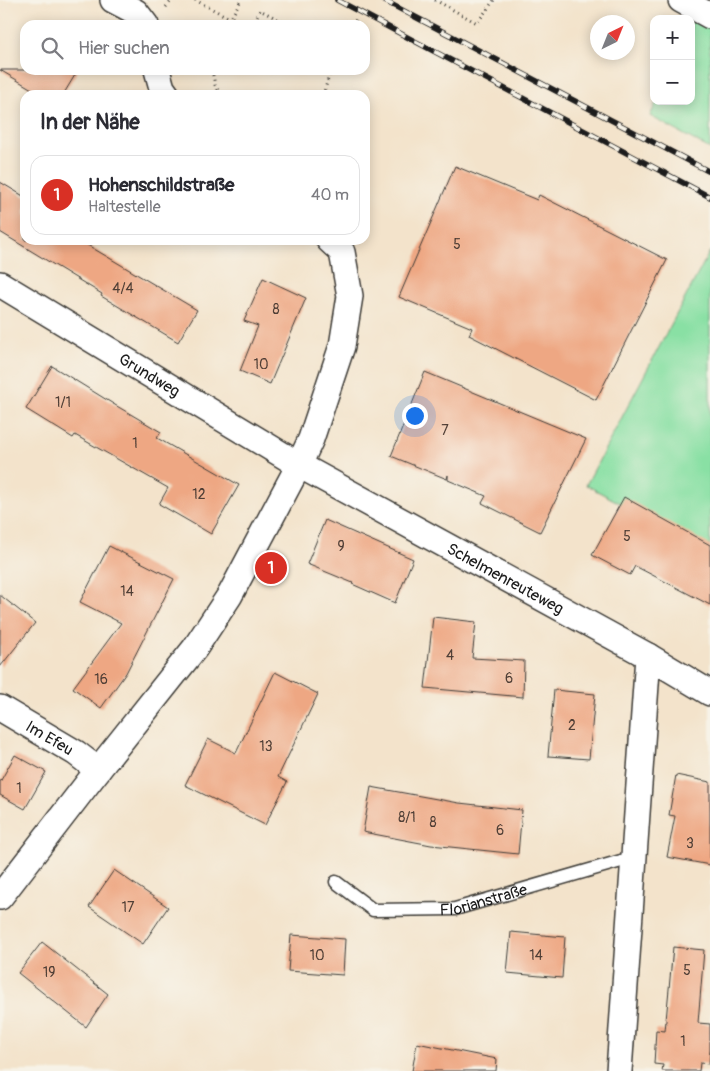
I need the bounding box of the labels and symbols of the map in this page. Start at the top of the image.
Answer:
north arrow [590,15,635,60]
house number: 5 [453,236,461,253]
house number: 4/4 [112,280,134,297]
house number: 8 [272,301,280,318]
street label: Grundweg [115,349,183,402]
house number: 10 [253,356,269,373]
house number: 1/1 [55,394,71,411]
your location [402,403,428,429]
house number: 7 [441,422,449,439]
house number: 1 [132,435,138,452]
house number: 12 [192,486,206,503]
house number: 5 [623,528,631,545]
house number: 9 [337,538,345,555]
street label: Schelmenreuteweg [443,539,567,619]
pin: 1 [255,549,287,587]
house number: 14 [120,583,134,600]
house number: 4 [446,647,454,664]
house number: 6 [505,670,513,687]
house number: 16 [94,671,108,688]
street label: Im Efeu [22,717,77,760]
house number: 2 [568,717,576,734]
house number: 13 [259,738,273,755]
house number: 1 [16,780,22,797]
house number: 8/1 [398,809,416,826]
house number: 8 [429,814,437,831]
house number: 6 [496,822,504,839]
house number: 3 [686,835,694,852]
street label: Florianstraße [440,880,530,920]
house number: 17 [122,899,135,916]
house number: 10 [309,947,325,964]
house number: 14 [529,947,543,964]
house number: 5 [683,962,691,979]
house number: 19 [43,964,55,981]
house number: 1 [680,1033,686,1050]

